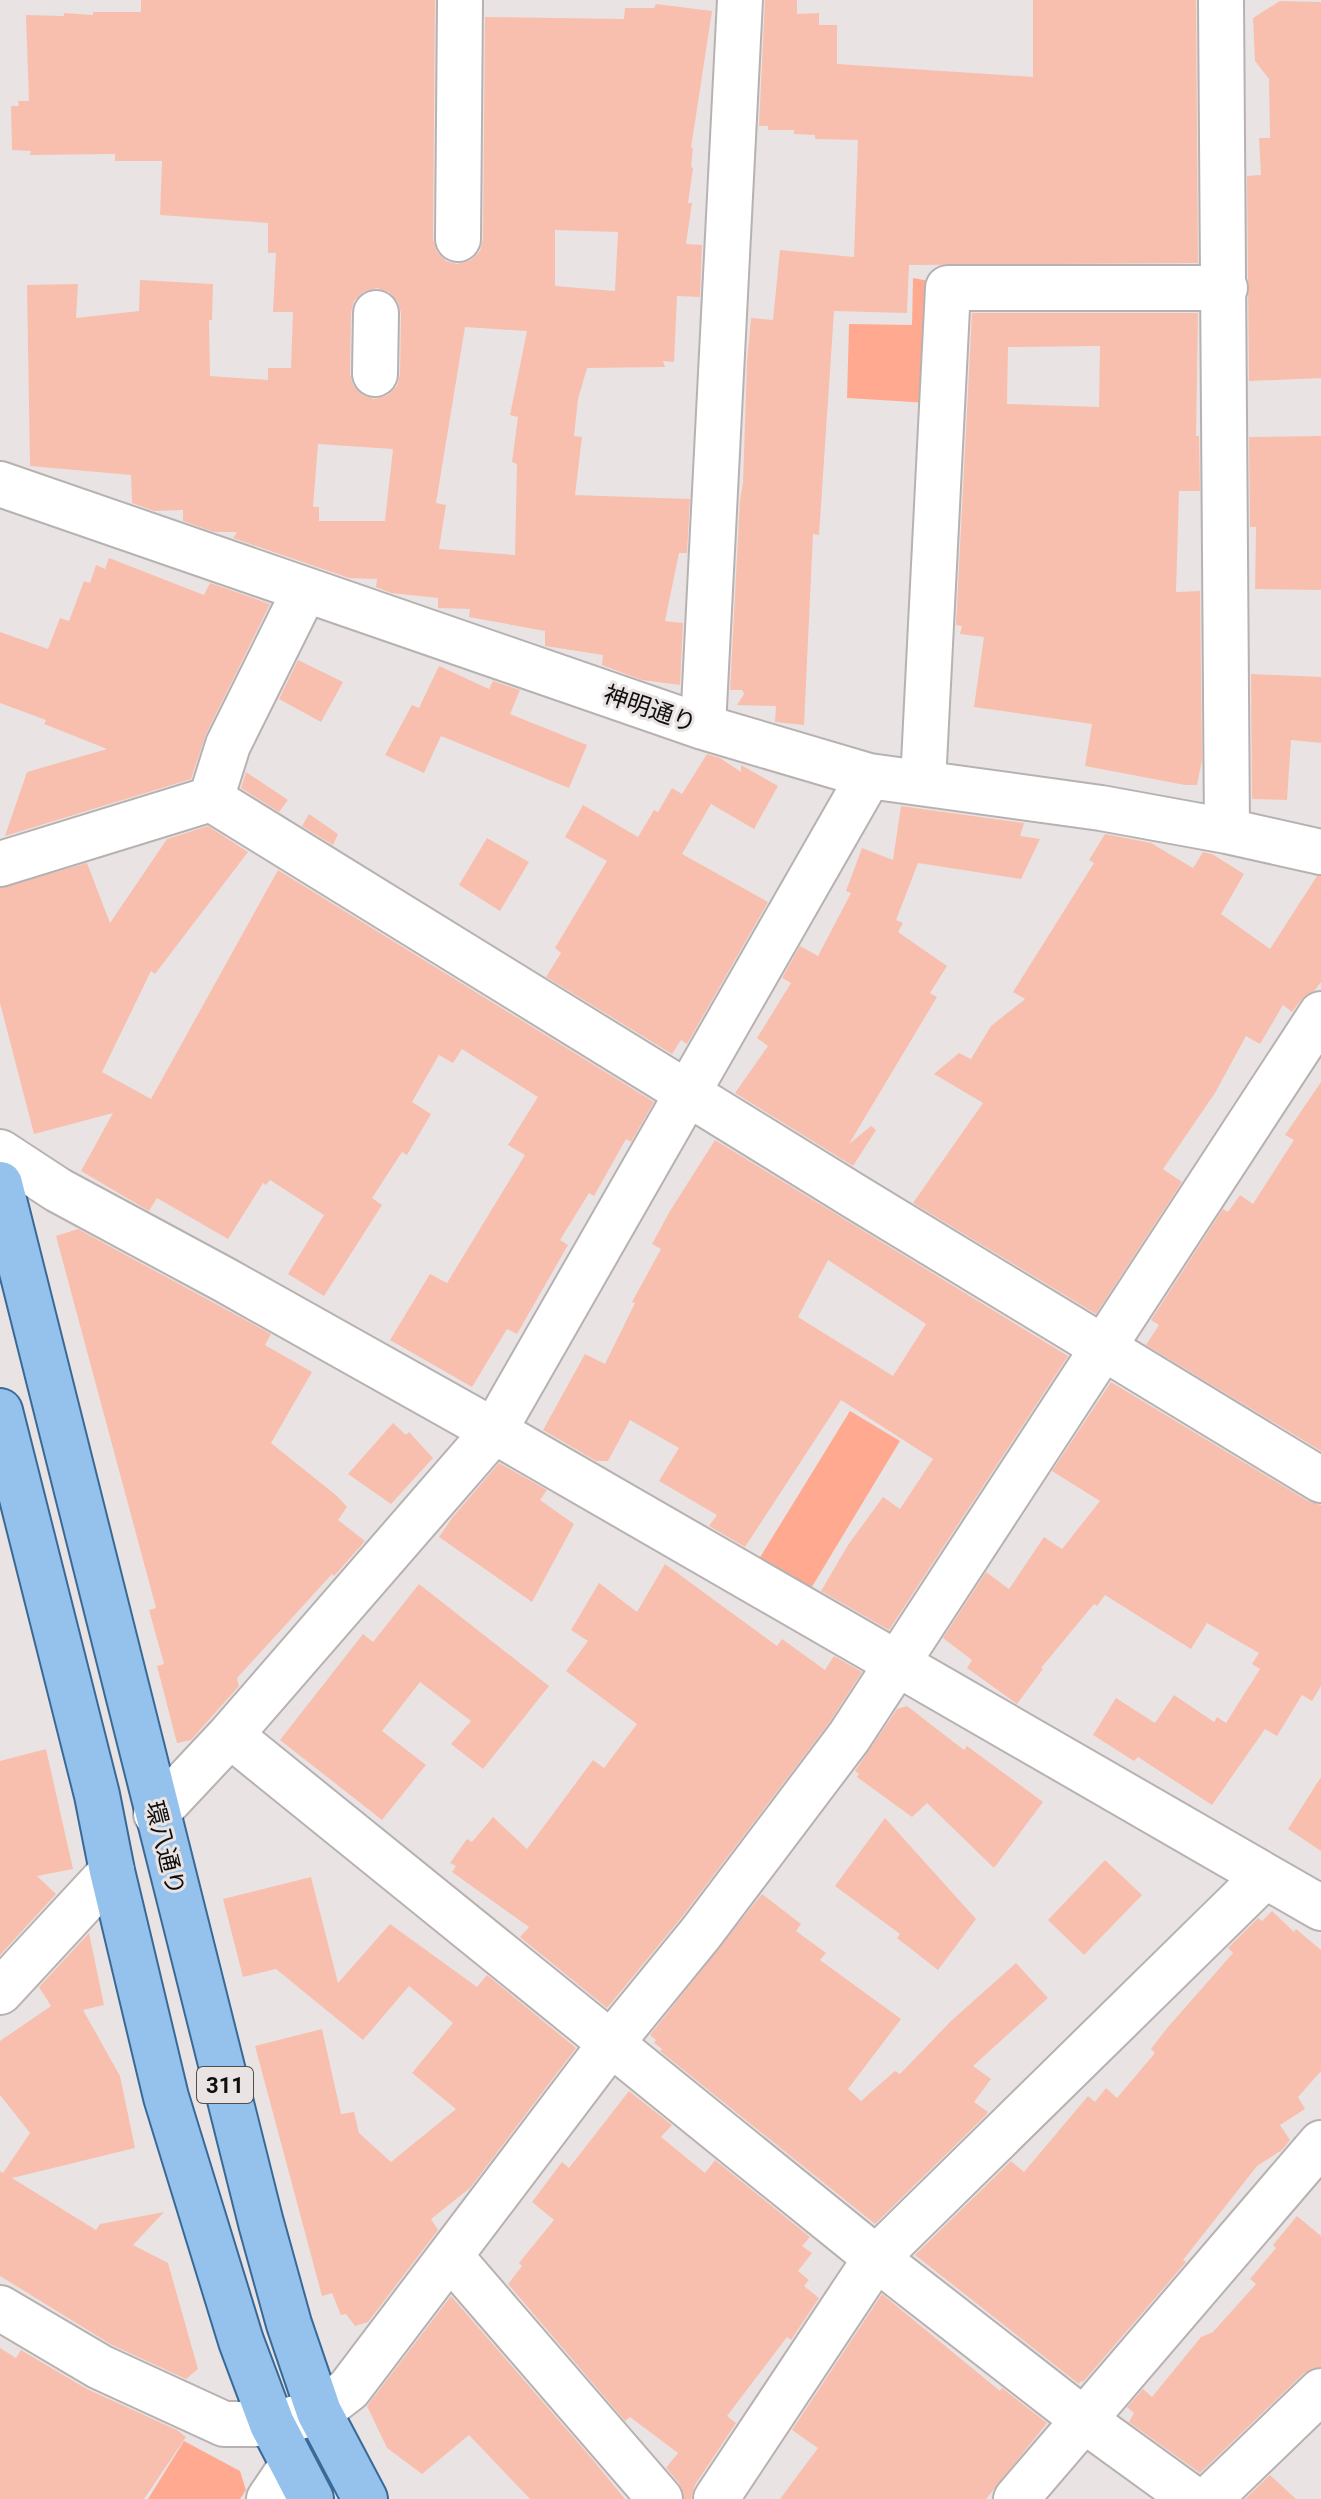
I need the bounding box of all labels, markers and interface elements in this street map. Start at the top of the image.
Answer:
street label: 神明通り [600,680,700,738]
street label: 環八通り [140,1798,190,1898]
road number: 311 [197,2067,253,2103]

